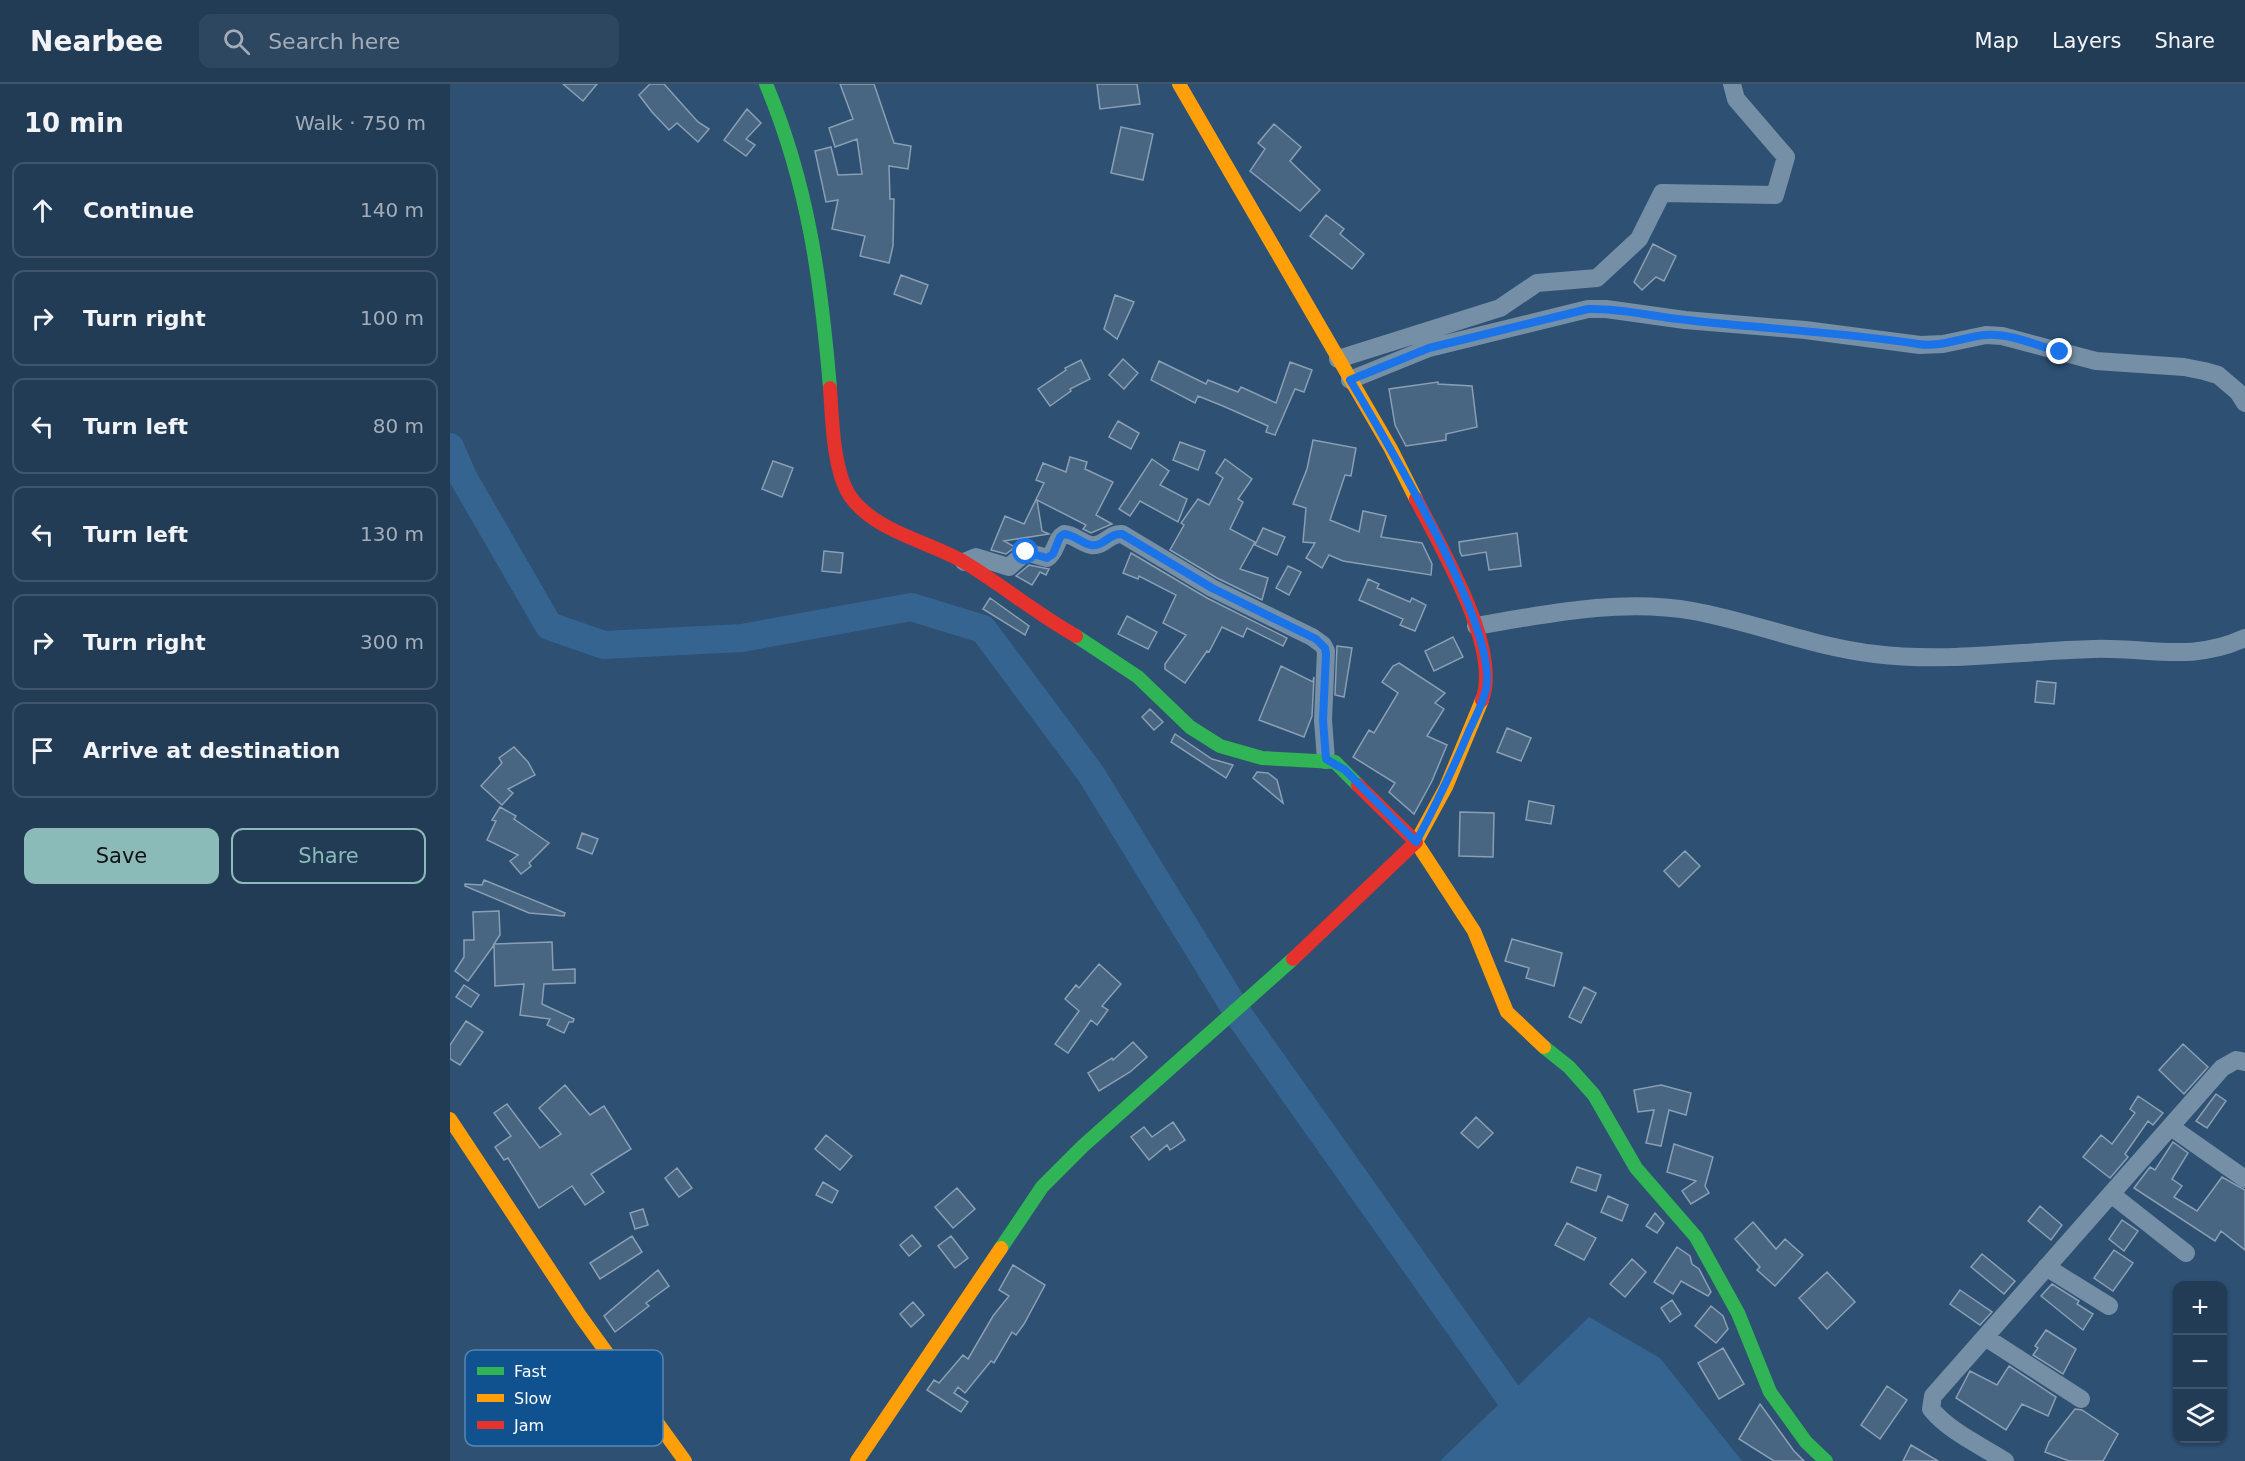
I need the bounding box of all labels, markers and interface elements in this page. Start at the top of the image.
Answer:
search box [199,14,619,68]
text: Nearbee [30,25,163,58]
icon: search [220,25,253,58]
text: Search here [268,29,400,54]
text: Map [1975,29,2019,53]
text: Layers [2052,29,2121,53]
text: Share [2154,29,2215,53]
text: 10 min [24,108,124,138]
text: Walk · 750 m [295,111,426,135]
icon: ahead [26,194,59,227]
text: Continue [83,198,194,223]
text: 140 m [360,198,424,222]
icon: right [26,302,59,335]
text: Turn right [83,306,206,331]
text: 100 m [360,306,424,330]
route end [2046,338,2072,364]
icon: left [26,410,59,443]
text: Turn left [83,414,188,439]
text: 80 m [373,414,424,438]
icon: left [26,518,59,551]
text: Turn left [83,522,188,547]
text: 130 m [360,522,424,546]
route start [1012,538,1038,564]
icon: right [26,626,59,659]
text: Turn right [83,630,206,655]
text: 300 m [360,630,424,654]
icon: arrive [26,734,59,767]
text: Arrive at destination [83,738,340,763]
button: Save [24,828,219,884]
button: Share [231,828,426,884]
map controls [2173,1281,2227,1443]
button: + [2173,1281,2227,1335]
button: − [2173,1335,2227,1389]
legend [465,1350,663,1446]
text: Fast [514,1362,546,1381]
text: Slow [514,1389,551,1408]
button: layers [2173,1389,2227,1443]
text: Jam [513,1416,544,1435]

